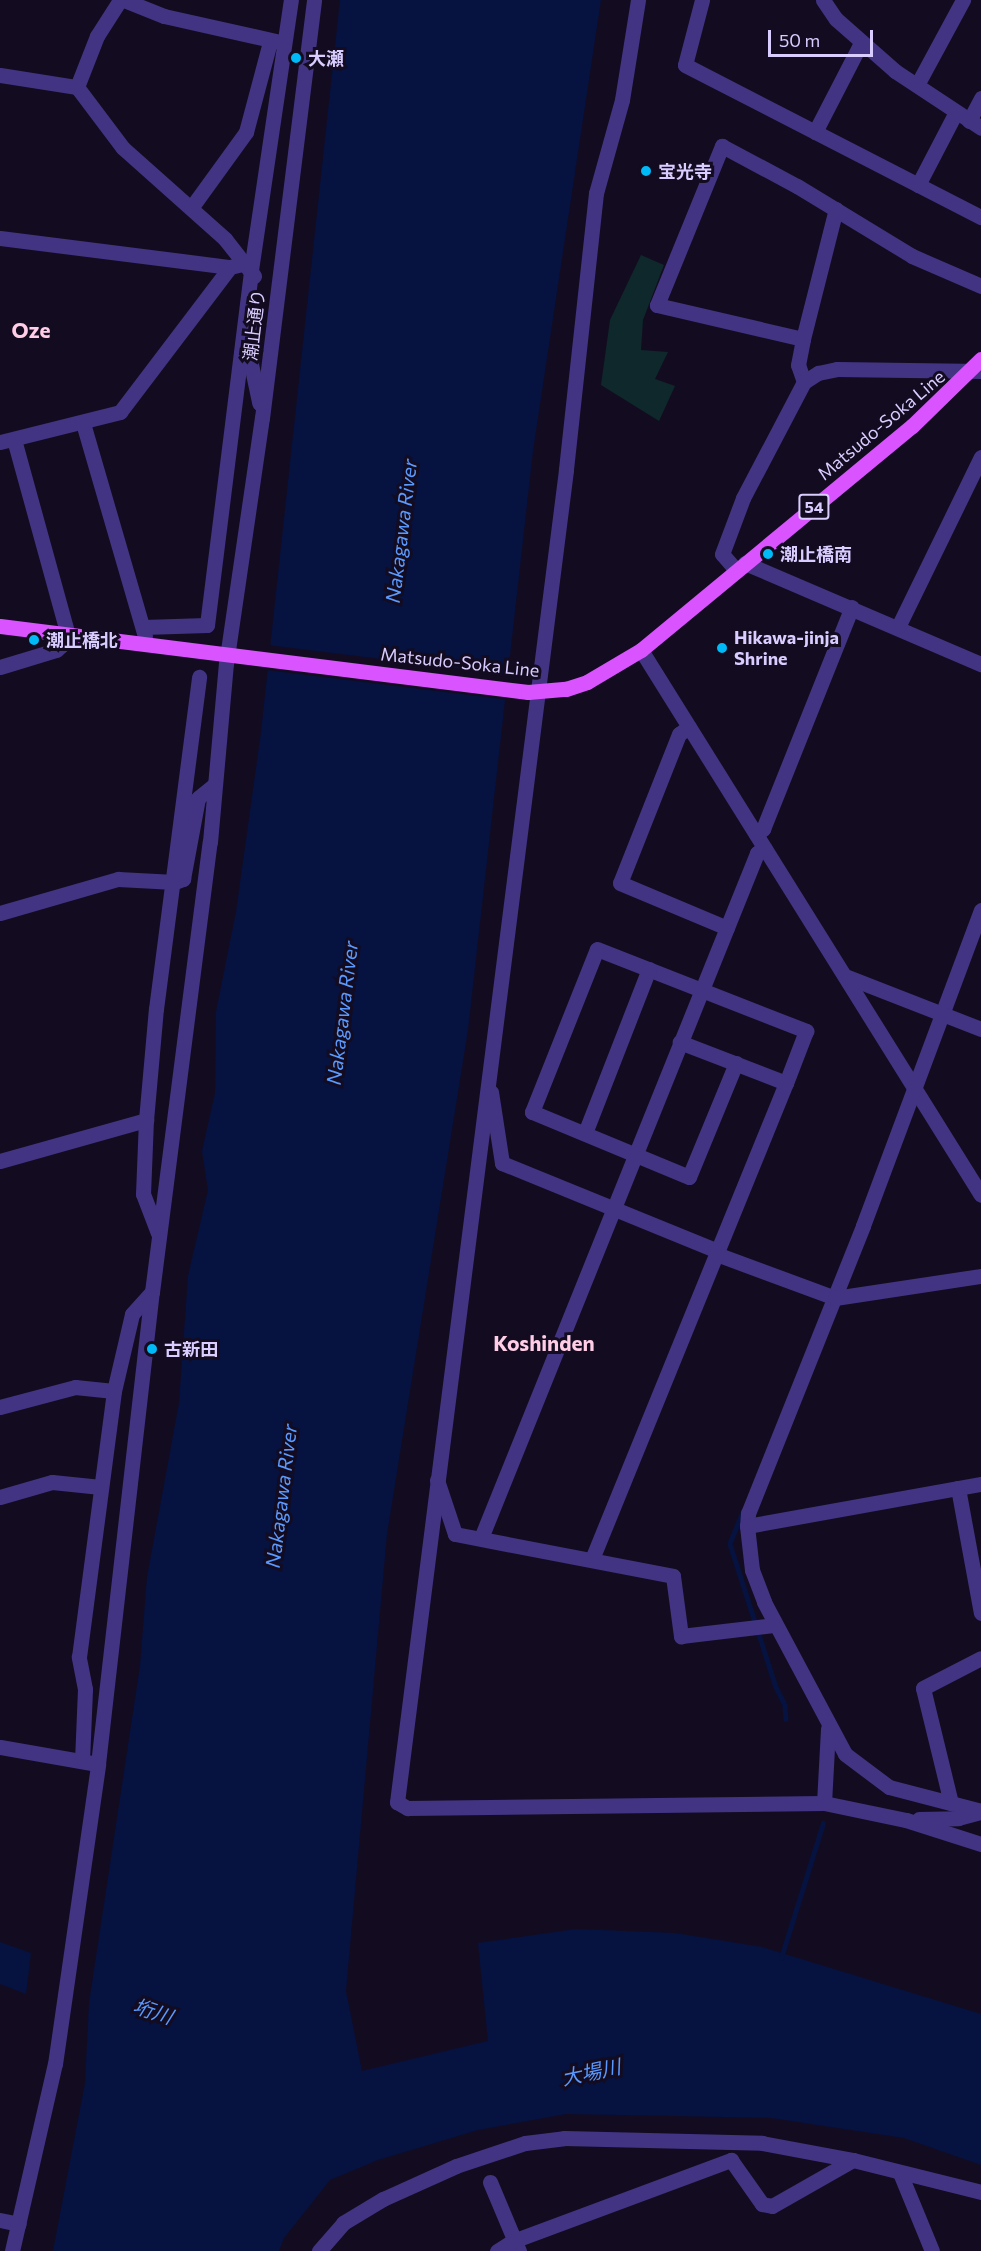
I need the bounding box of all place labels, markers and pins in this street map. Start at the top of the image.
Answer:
place label: 大瀬 [308,47,344,69]
marker: 大瀬 [289,51,303,65]
place label: 宝光寺 [658,160,712,182]
marker: 宝光寺 [639,164,653,178]
place label: 潮止橋南 [780,543,852,565]
marker: 潮止橋南 [761,547,775,561]
place label: Hikawa-jinja Shrine [734,627,839,670]
place label: 潮止橋北 [46,629,118,651]
marker: 潮止橋北 [27,633,41,647]
marker: Hikawa-jinja Shrine [715,641,729,655]
place label: 古新田 [164,1338,218,1360]
marker: 古新田 [145,1342,159,1356]

